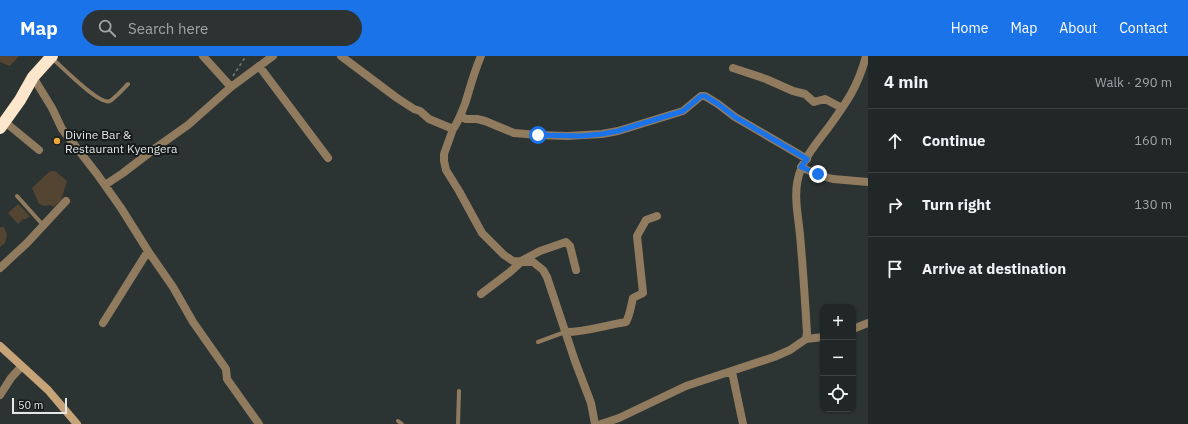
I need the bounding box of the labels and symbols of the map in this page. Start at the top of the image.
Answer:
route start [529,126,547,144]
place label: Divine Bar & Restaurant Kyengera [65,127,178,156]
marker: Divine Bar & Restaurant Kyengera [52,136,62,146]
route end [809,165,827,183]
scale bar [12,396,67,415]

